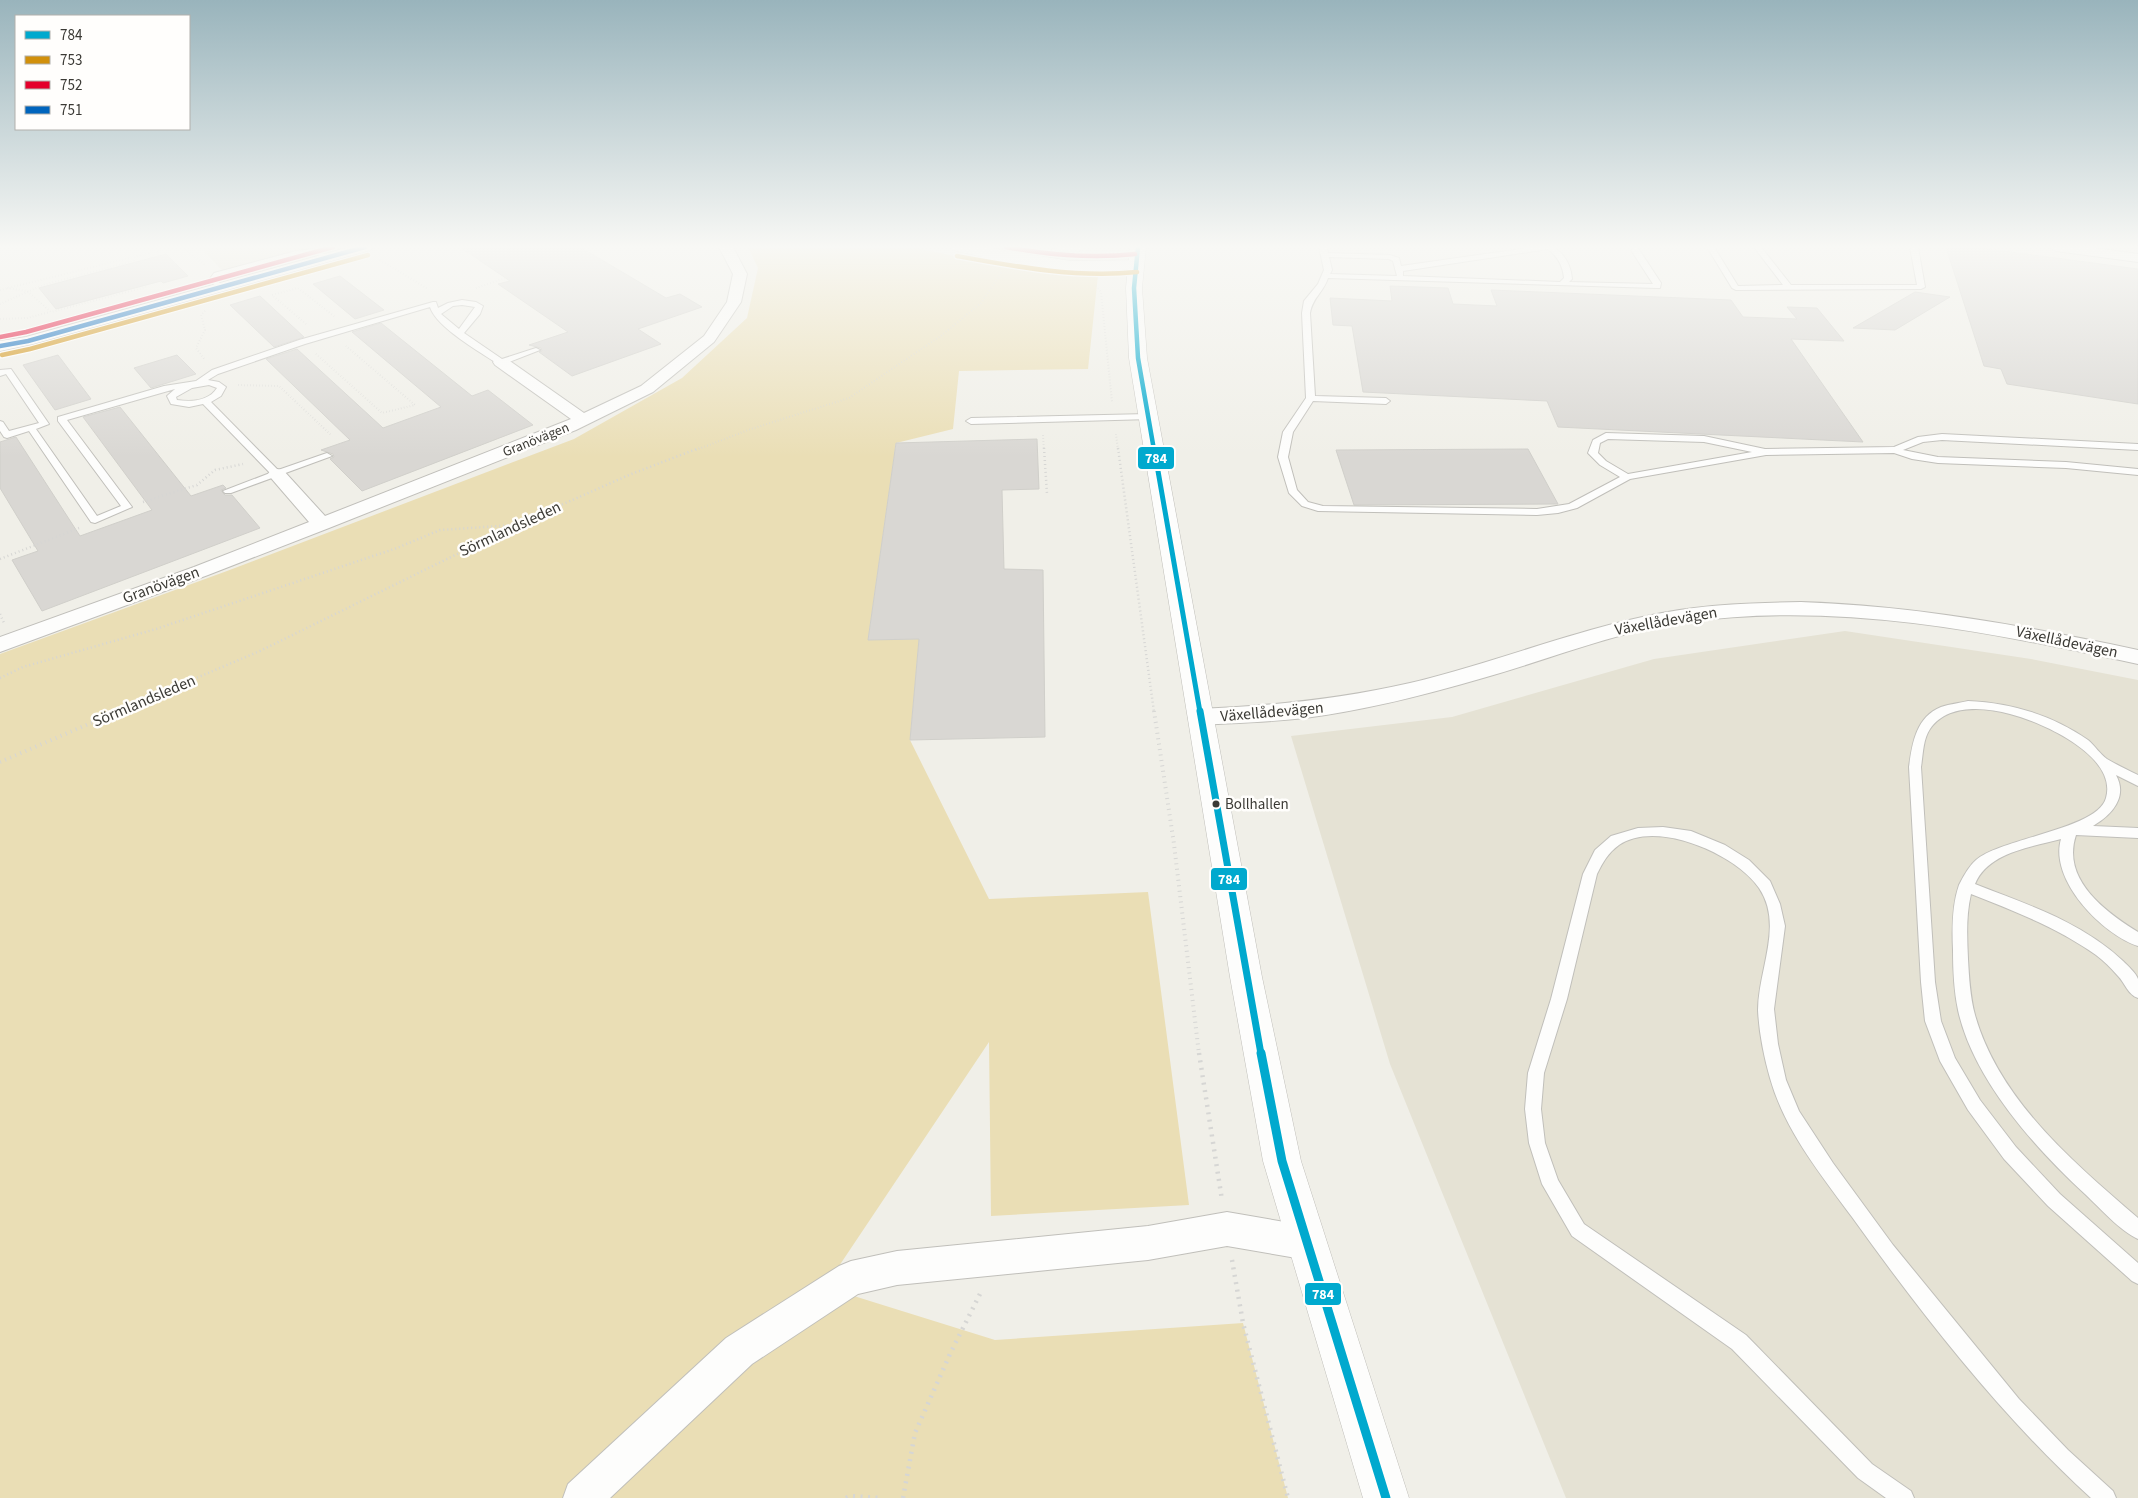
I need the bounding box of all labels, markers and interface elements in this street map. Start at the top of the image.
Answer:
legend [15,15,190,130]
text: 784 [60,25,83,46]
text: 753 [60,50,82,71]
text: 752 [60,75,82,96]
text: 751 [60,100,82,121]
street label: Granövägen [500,418,572,462]
line badge: 784 [1137,446,1175,470]
text: 784 [1145,449,1168,469]
street label: Sörmlandsleden [455,496,565,562]
street label: Granövägen [120,561,202,609]
street label: Växellådevägen [1613,601,1719,641]
street label: Växellådevägen [2014,620,2120,664]
street label: Sörmlandsleden [89,669,199,733]
street label: Växellådevägen [1219,697,1325,727]
place label: Bollhallen [1225,794,1289,815]
marker: Bollhallen [1211,799,1221,809]
line badge: 784 [1210,867,1248,891]
text: 784 [1218,870,1241,890]
line badge: 784 [1304,1282,1342,1306]
text: 784 [1312,1285,1335,1305]

